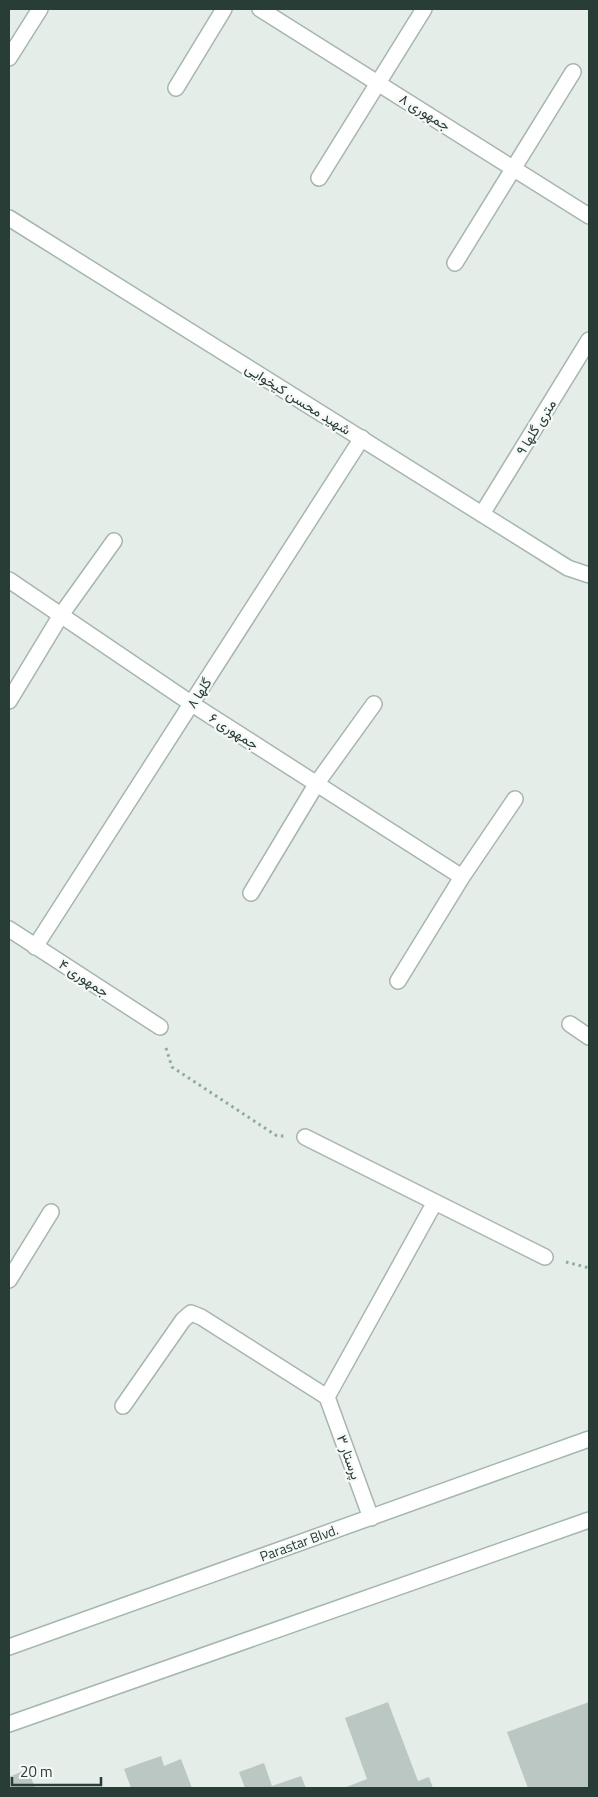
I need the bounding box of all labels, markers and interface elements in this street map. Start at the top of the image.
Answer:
street label: جمهوری ۸ [396,88,455,135]
street label: شهید محسن کیخوایی [241,358,355,440]
street label: ۹ متری گلها [510,395,561,459]
street label: گلها ۸ [181,673,216,712]
street label: جمهوری ۶ [205,707,263,754]
street label: جمهوری ۴ [55,953,114,1002]
street label: پرستار ۳ [332,1431,367,1482]
street label: Parastar Blvd. [257,1519,341,1566]
scale bar [12,1754,101,1786]
text: 20 m [20,1760,53,1783]

